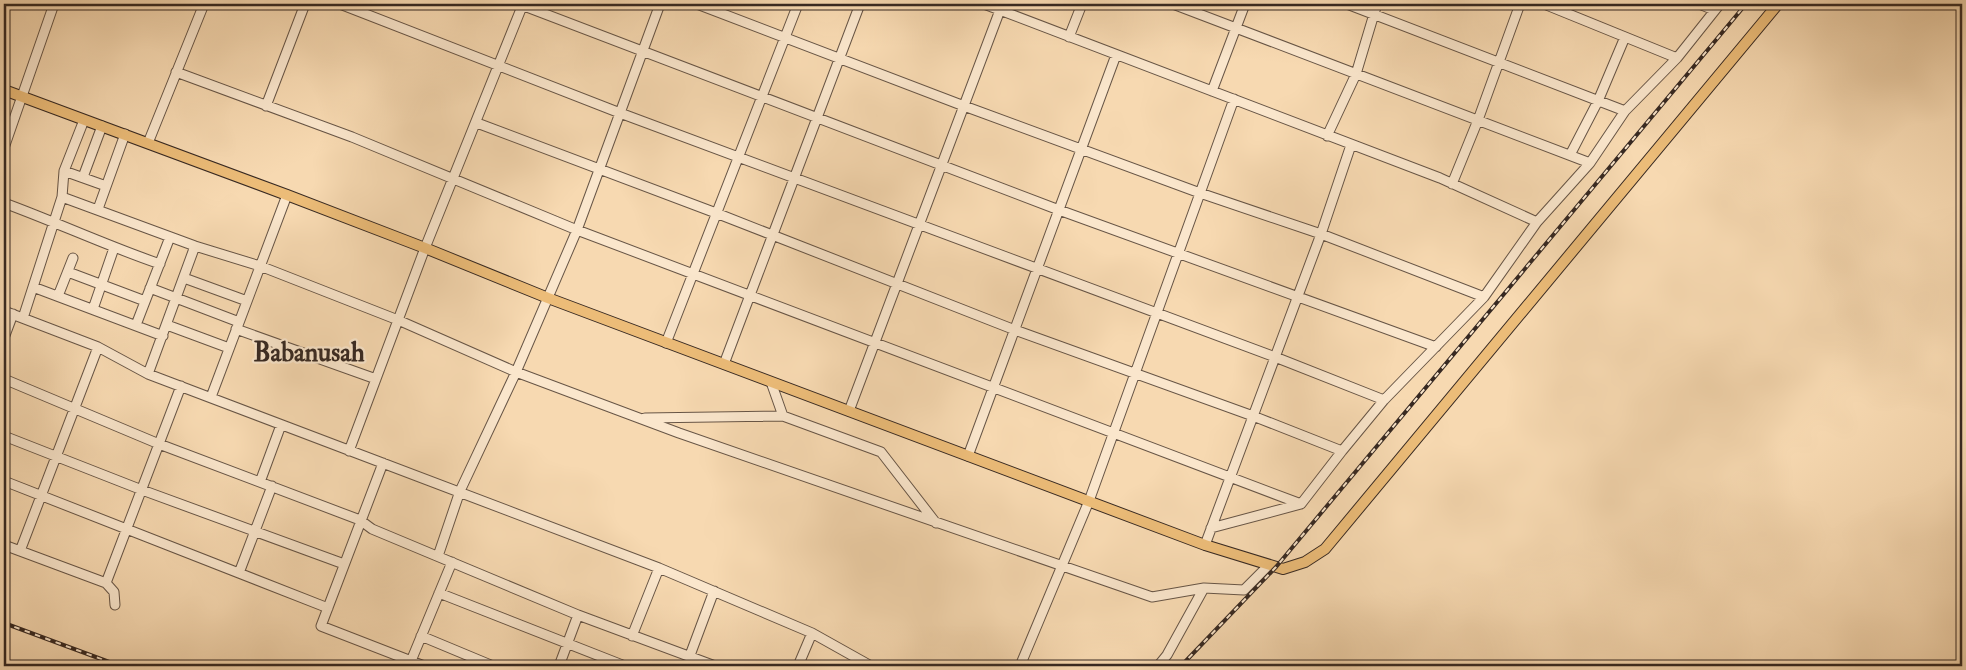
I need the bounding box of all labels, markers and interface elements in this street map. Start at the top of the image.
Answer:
district label: Babanusah [253,337,365,369]

